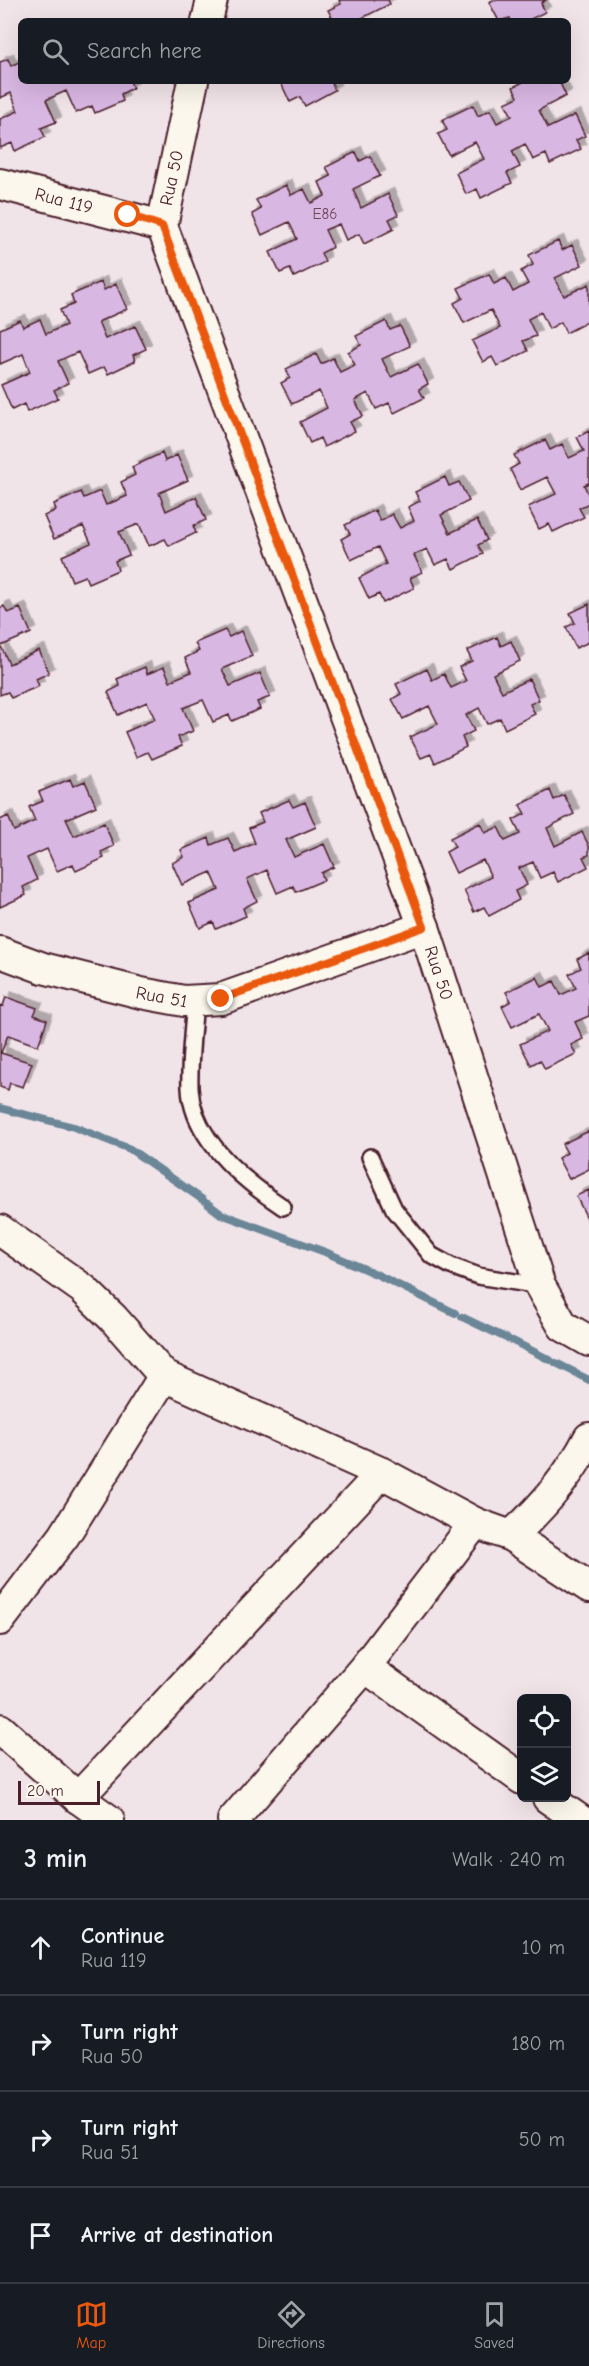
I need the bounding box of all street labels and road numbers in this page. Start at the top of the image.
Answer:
street label: Rua 50 [156,148,188,208]
street label: Rua 119 [33,183,95,218]
street label: Rua 50 [420,943,457,1003]
street label: Rua 51 [134,982,189,1012]

